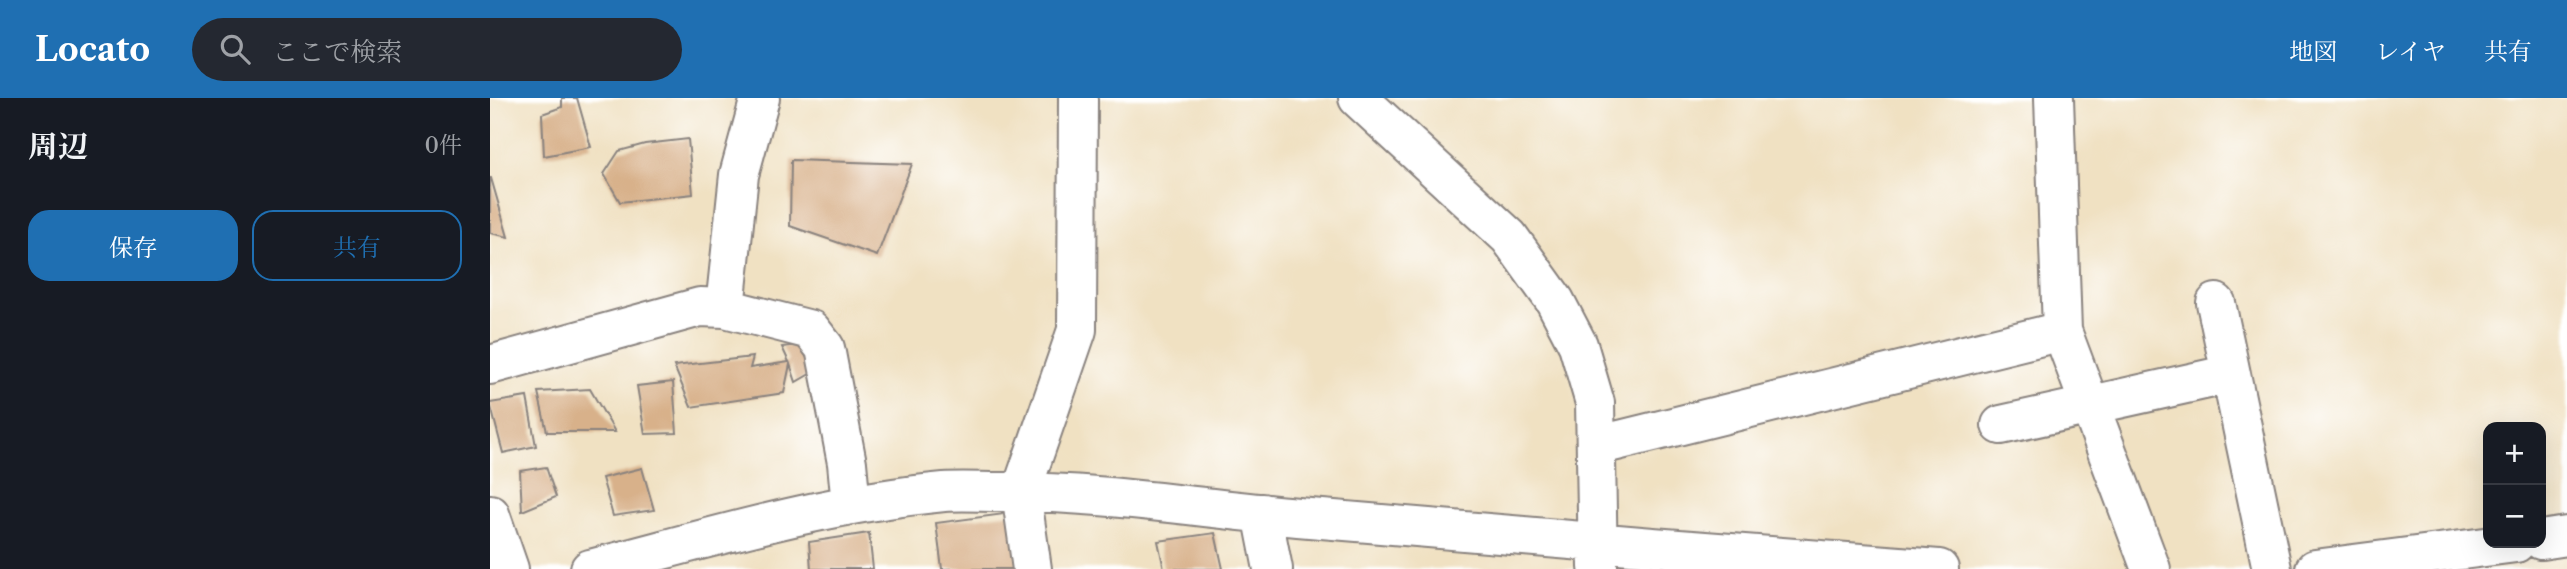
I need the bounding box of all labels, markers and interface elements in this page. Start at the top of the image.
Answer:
search box [192,18,682,81]
text: Locato [35,29,150,70]
icon: search [216,30,254,68]
text: ここで検索 [272,36,402,68]
text: 地図 [2289,37,2337,66]
text: レイヤ [2375,37,2446,66]
text: 共有 [2484,37,2532,66]
text: 周辺 [28,128,88,165]
text: 0件 [424,131,462,159]
button: 保存 [28,210,238,281]
button: 共有 [252,210,462,281]
map controls [2483,422,2546,548]
button: + [2483,422,2546,485]
button: − [2483,485,2546,548]

